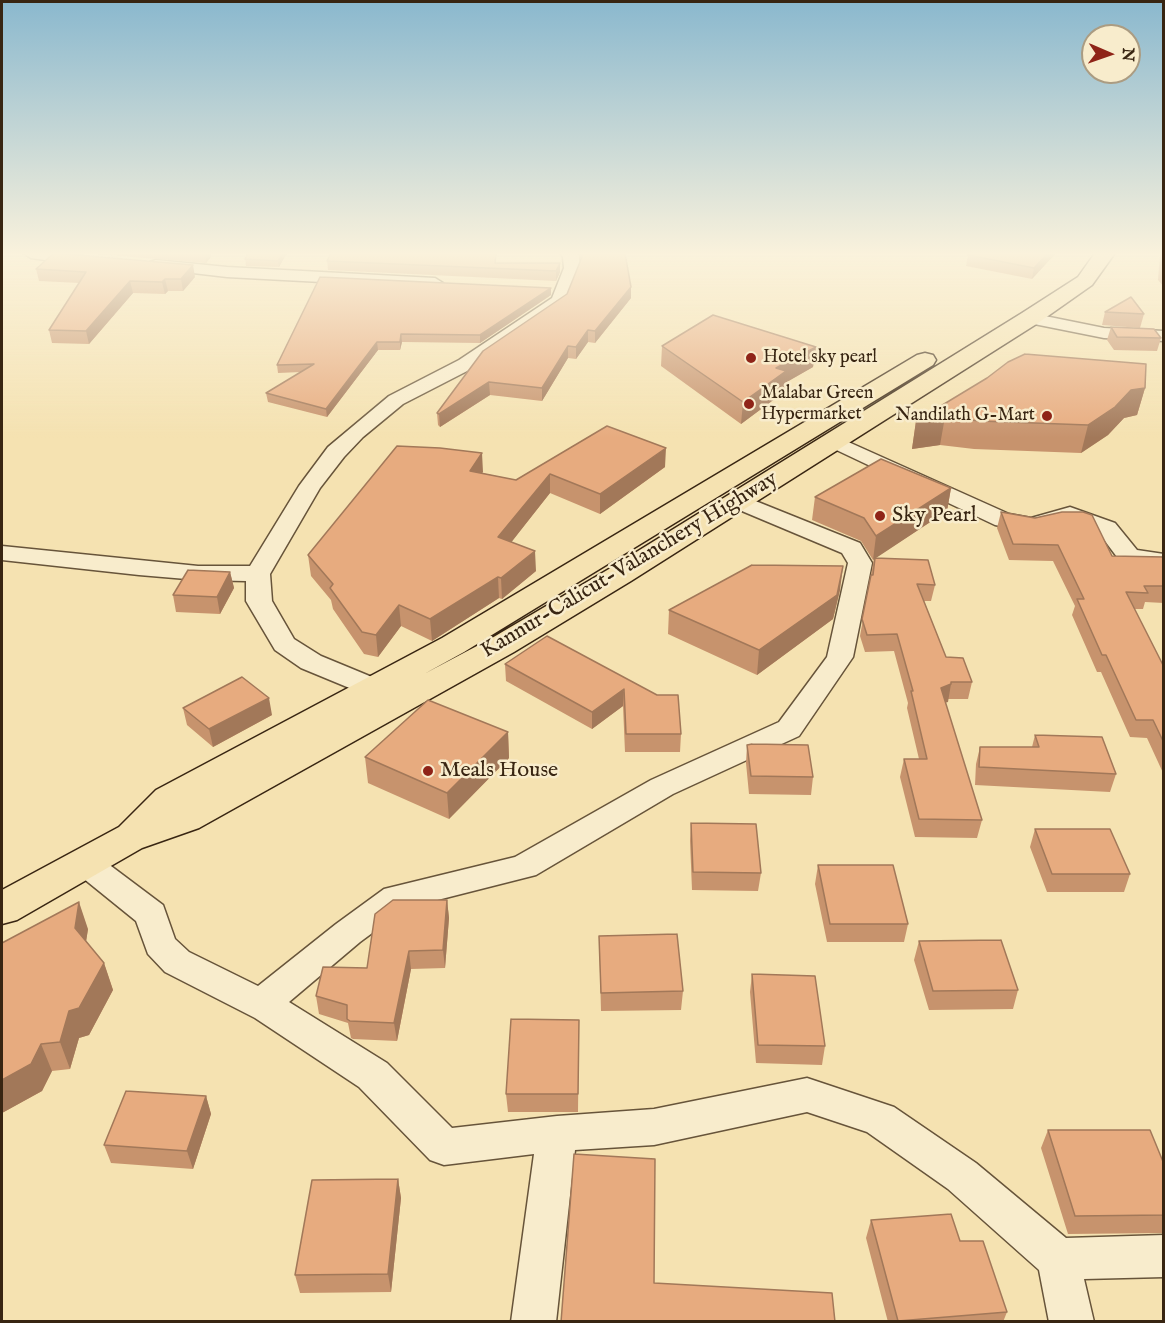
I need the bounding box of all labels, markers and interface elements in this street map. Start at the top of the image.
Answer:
north arrow [1081,24,1141,84]
text: N [1117,47,1137,62]
place label: Hotel sky pearl [763,347,877,369]
marker: Hotel sky pearl [744,351,758,365]
place label: Malabar Green Hypermarket [761,383,873,426]
marker: Malabar Green Hypermarket [742,397,756,411]
place label: Nandilath G-Mart [896,405,1035,427]
marker: Nandilath G-Mart [1040,409,1054,423]
street label: Kannur-Calicut-Valanchery Highway [477,467,783,665]
place label: Sky Pearl [892,503,977,529]
marker: Sky Pearl [873,509,887,523]
place label: Meals House [440,758,558,784]
marker: Meals House [421,764,435,778]

